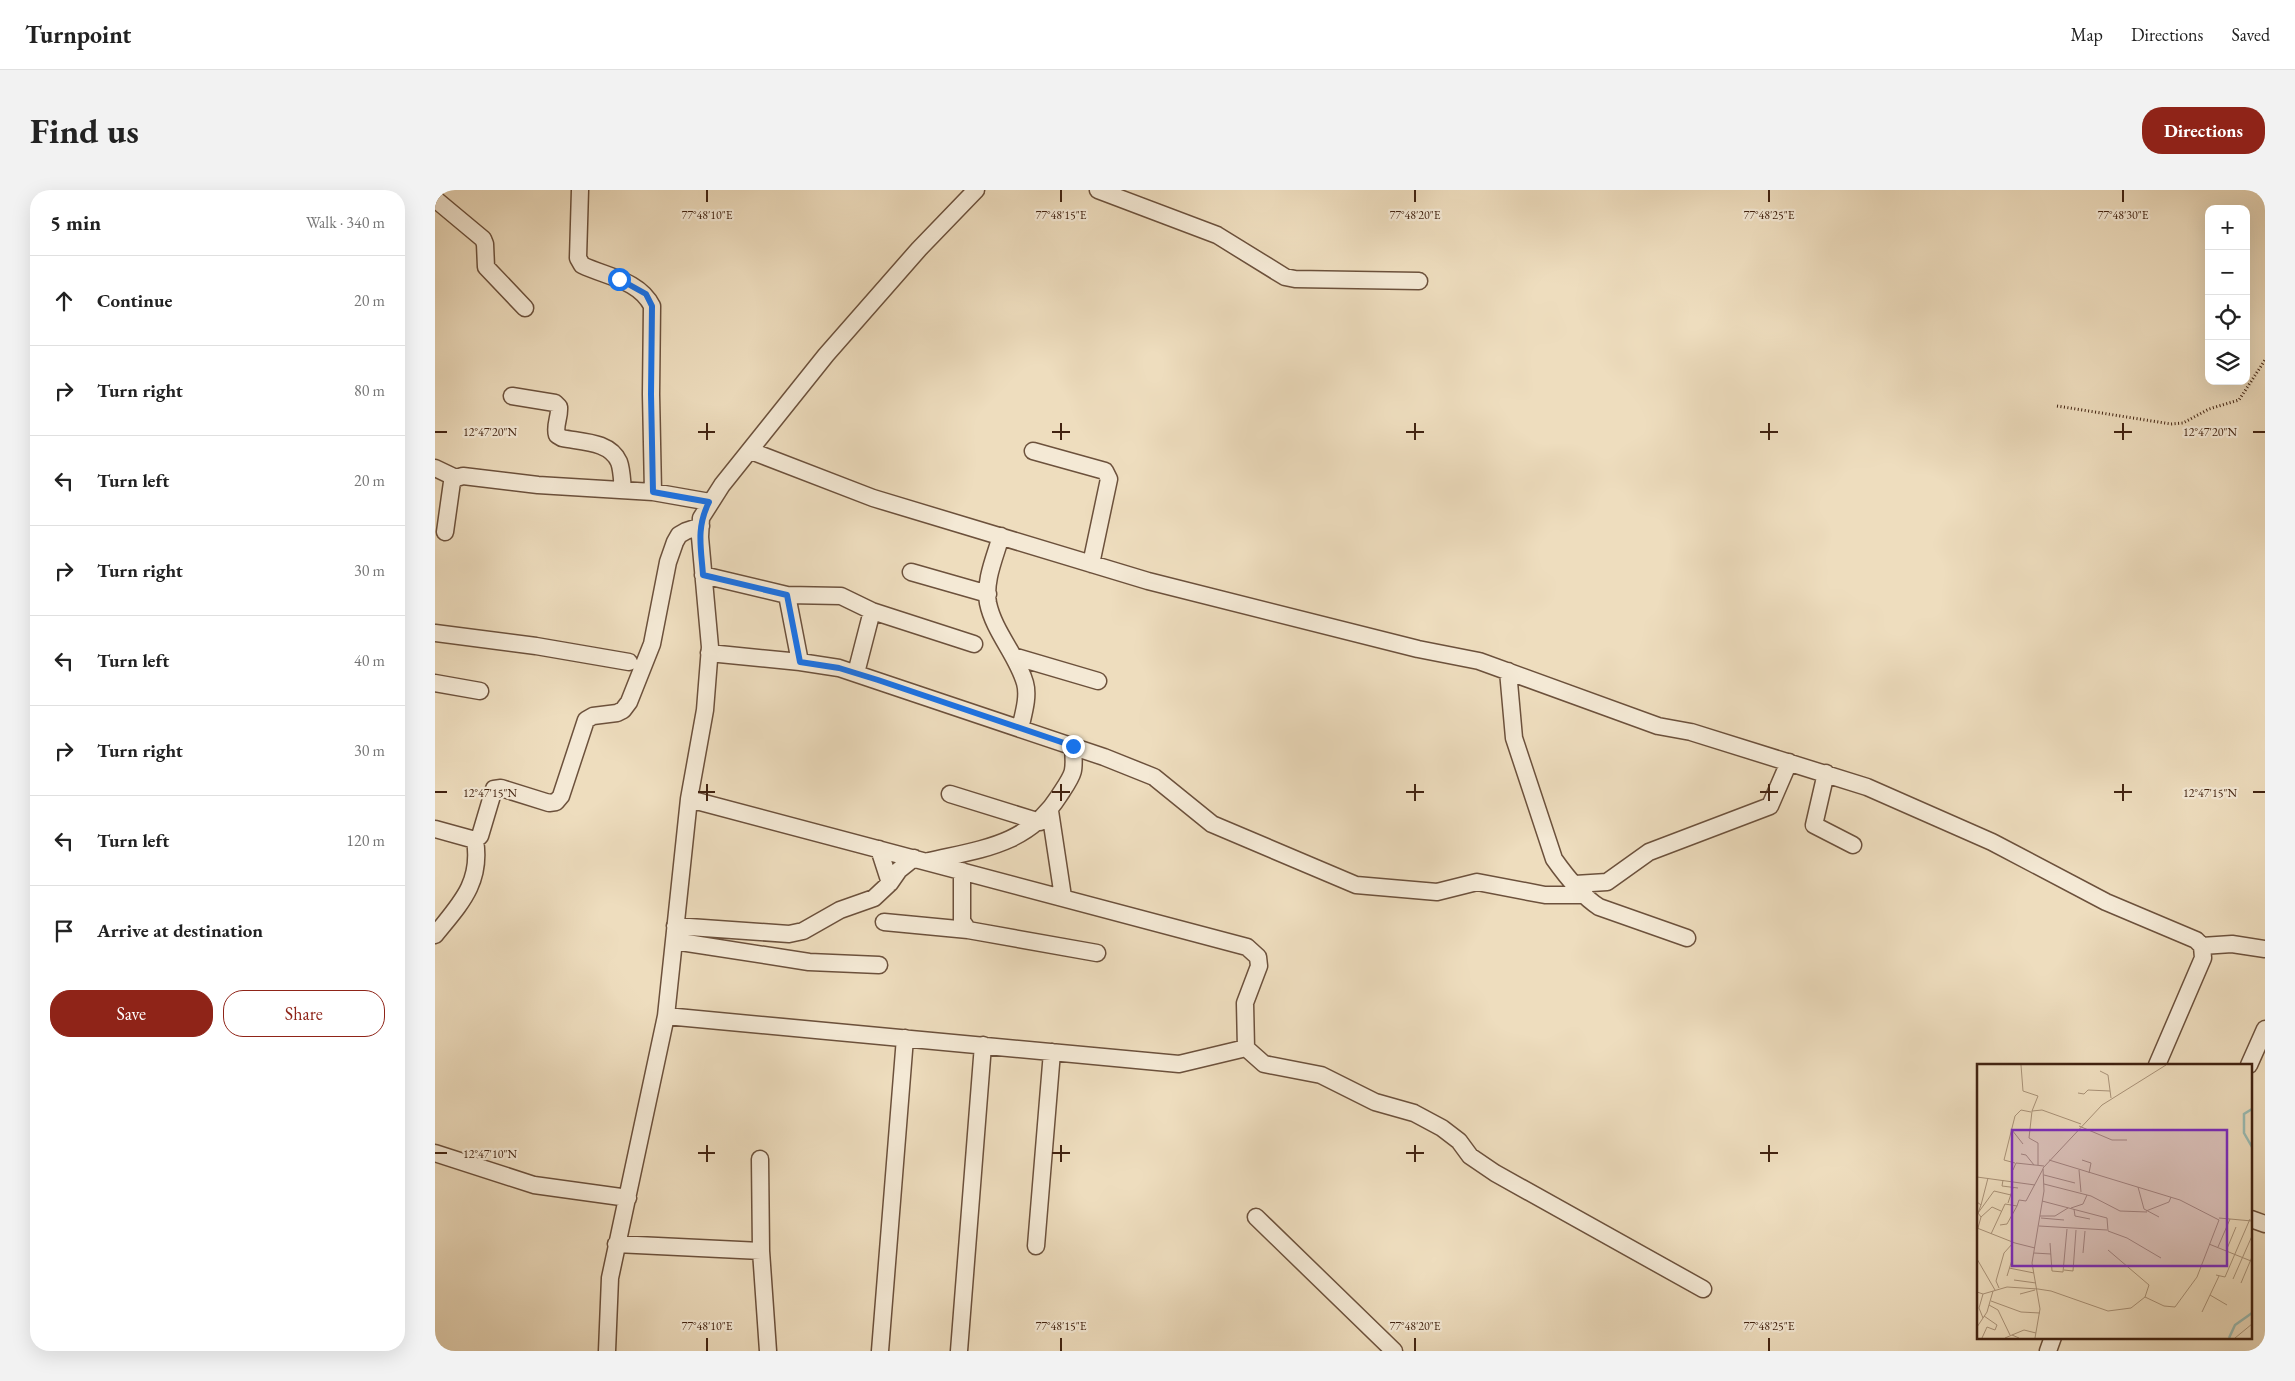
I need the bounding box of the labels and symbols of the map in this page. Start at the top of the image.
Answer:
text: 77°48'10"E [681,207,733,223]
text: 77°48'15"E [1035,207,1087,223]
text: 77°48'20"E [1389,207,1441,223]
text: 77°48'25"E [1743,207,1795,223]
text: 77°48'30"E [2097,207,2149,223]
route start [608,268,631,291]
text: 12°47'20"N [463,424,517,440]
text: 12°47'20"N [2183,424,2237,440]
route end [1062,735,1085,758]
text: 12°47'15"N [463,785,517,801]
text: 12°47'15"N [2183,785,2237,801]
inset map [1977,1064,2253,1338]
text: 12°47'10"N [463,1146,517,1162]
text: 77°48'10"E [681,1318,733,1334]
text: 77°48'15"E [1035,1318,1087,1334]
text: 77°48'20"E [1389,1318,1441,1334]
text: 77°48'25"E [1743,1318,1795,1334]

